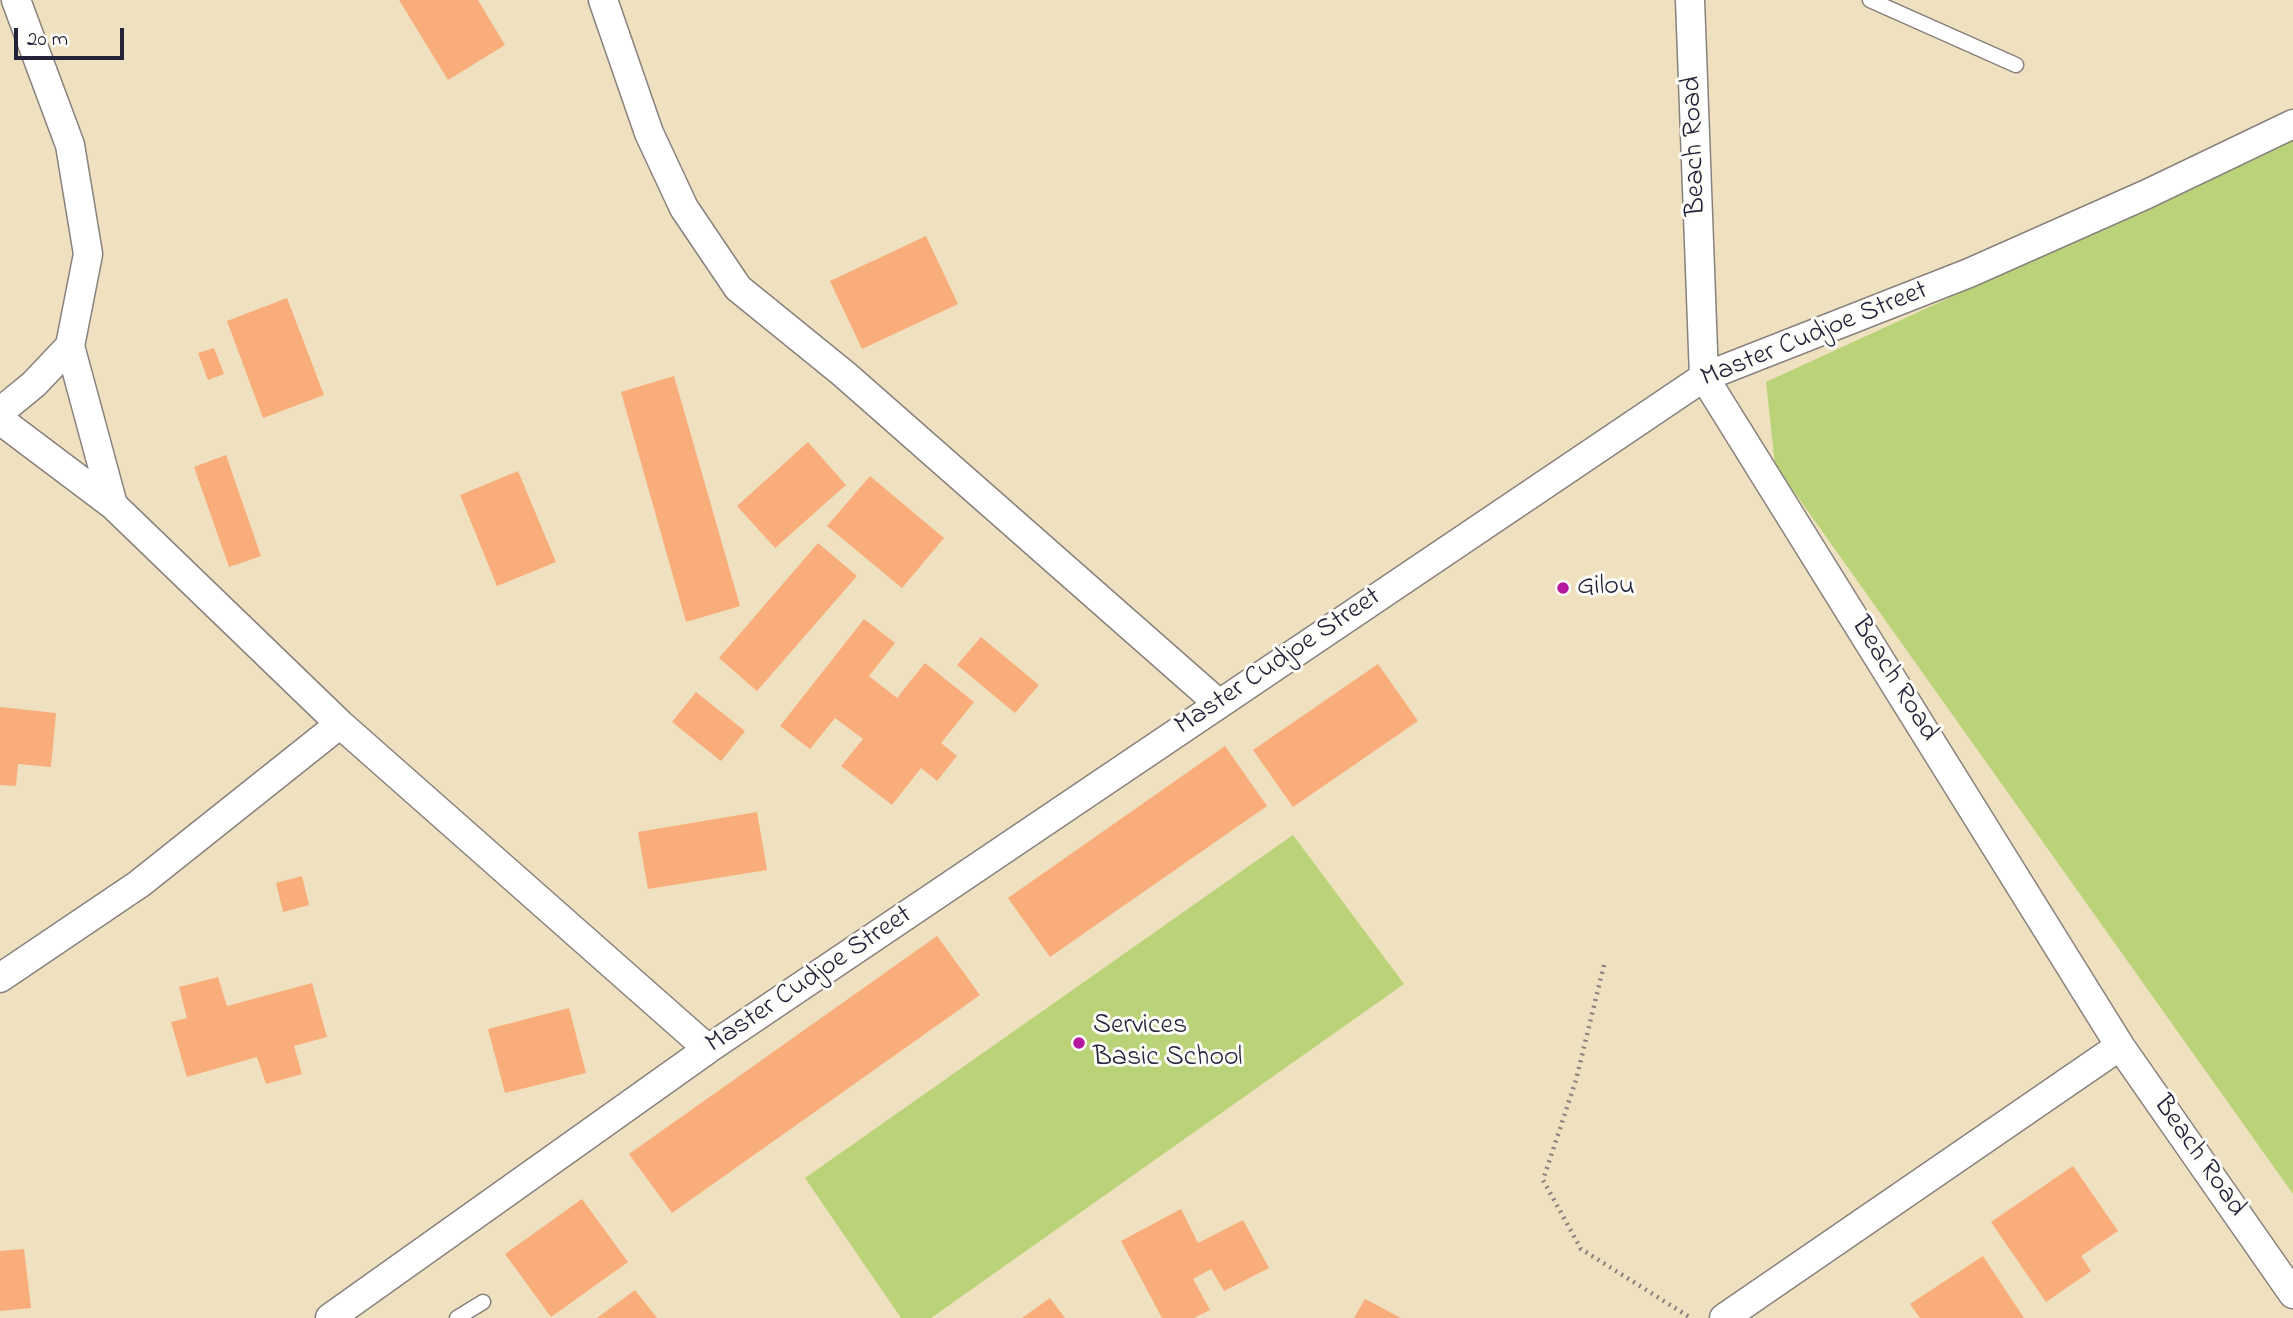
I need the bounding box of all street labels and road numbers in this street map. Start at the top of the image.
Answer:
street label: Beach Road [1677,75,1715,217]
street label: Master Cudjoe Street [1697,275,1933,397]
street label: Master Cudjoe Street [1170,582,1388,744]
street label: Beach Road [1842,612,1944,748]
street label: Master Cudjoe Street [701,900,919,1062]
street label: Beach Road [2144,1090,2252,1224]

